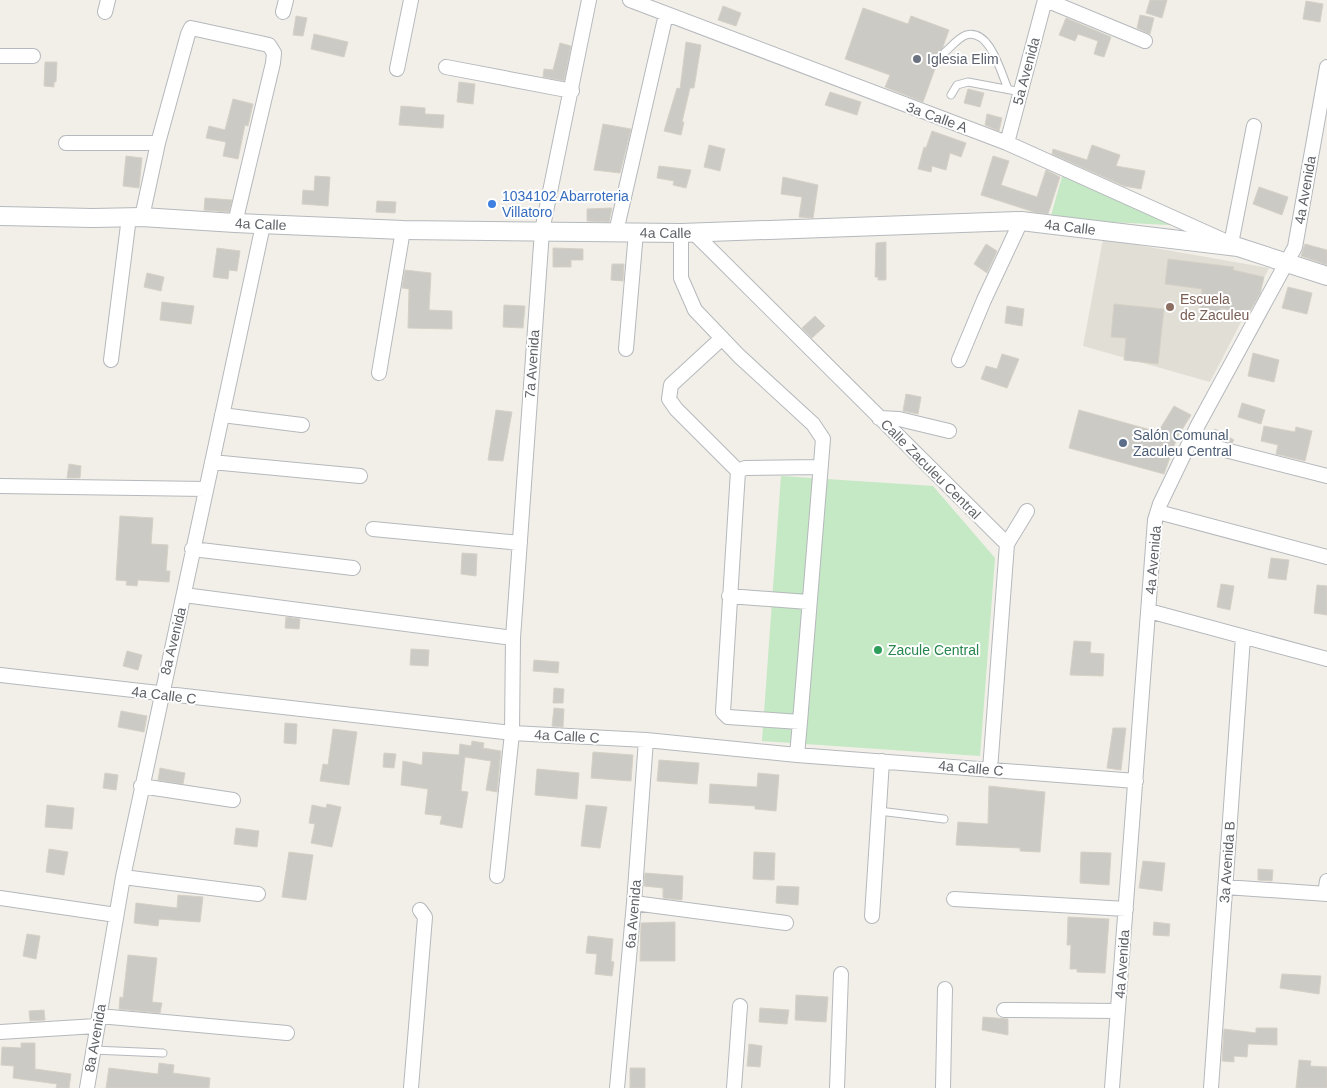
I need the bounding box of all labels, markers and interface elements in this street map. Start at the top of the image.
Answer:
street label: 5a Avenida [1009,35,1043,106]
place label: Iglesia Elim [927,51,999,67]
marker: Iglesia Elim [911,53,923,65]
street label: 3a Calle A [904,99,970,136]
street label: 4a Avenida [1291,154,1319,225]
place label: 1034102 Abarroteria Villatoro [502,188,629,220]
marker: 1034102 Abarroteria Villatoro [486,198,498,210]
street label: 4a Calle [235,215,287,233]
street label: 4a Calle [1044,216,1097,238]
street label: 4a Calle [640,225,692,241]
place label: Escuela de Zaculeu [1180,291,1249,323]
marker: Escuela de Zaculeu [1164,301,1176,313]
street label: 7a Avenida [522,329,542,399]
street label: Calle Zaculeu Central [878,416,984,522]
place label: Salón Comunal Zaculeu Central [1133,427,1232,459]
marker: Salón Comunal Zaculeu Central [1117,437,1129,449]
street label: 4a Avenida [1142,525,1164,595]
street label: 8a Avenida [157,605,189,676]
place label: Zacule Central [888,642,979,658]
marker: Zacule Central [872,644,884,656]
street label: 4a Calle C [131,683,197,707]
street label: 4a Calle C [534,726,600,746]
street label: 4a Calle C [938,757,1004,779]
street label: 3a Avenida B [1216,820,1238,904]
street label: 6a Avenida [622,879,644,949]
street label: 4a Avenida [1112,929,1132,999]
street label: 8a Avenida [81,1002,109,1073]

